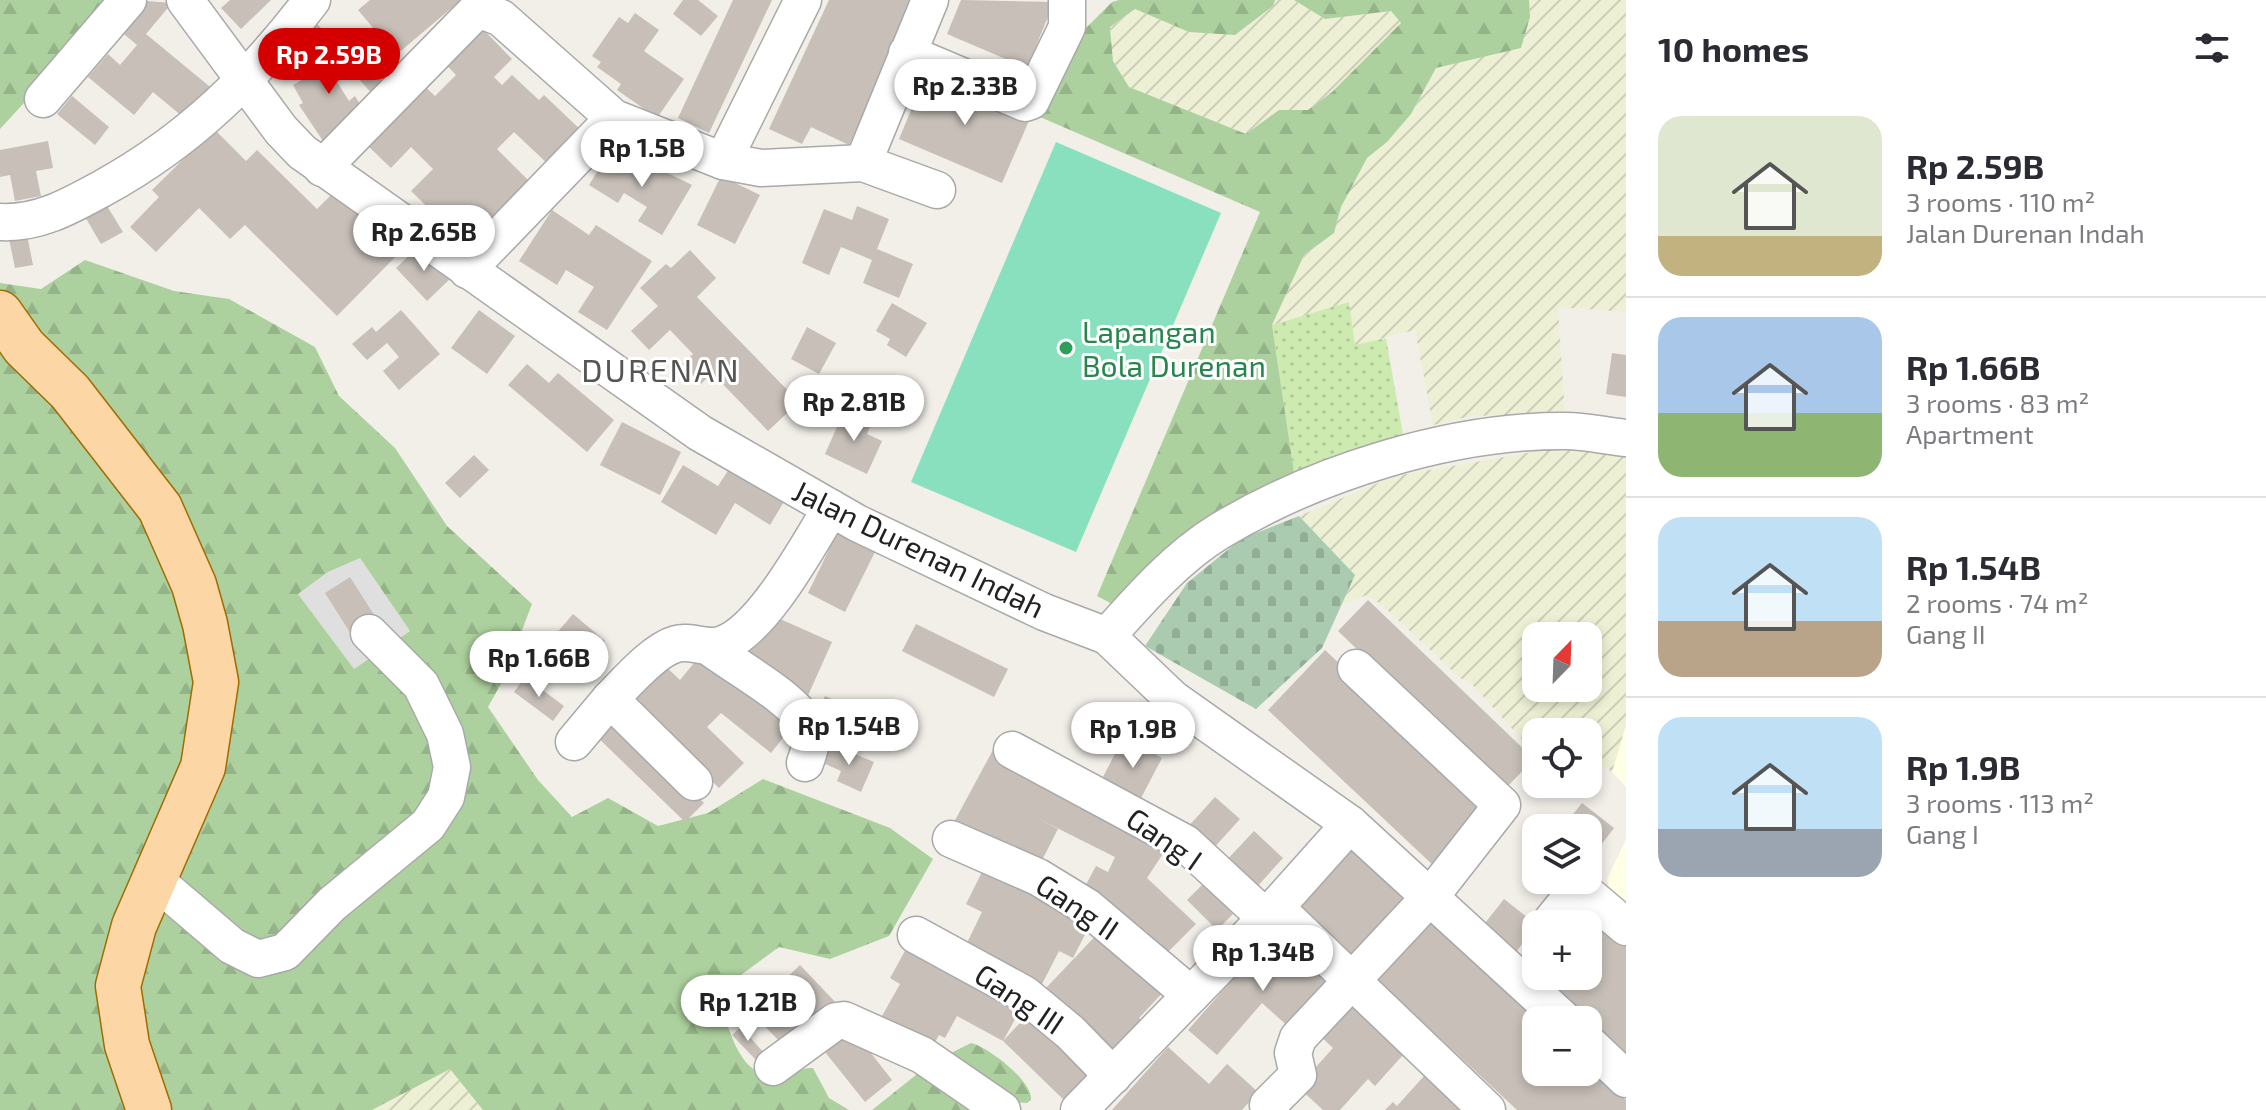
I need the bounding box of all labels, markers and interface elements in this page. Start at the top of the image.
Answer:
icon: filters [2190,26,2234,70]
pin: Rp 2.59B [246,28,412,96]
text: 10 homes [1658,28,1809,69]
text: Rp 2.59B [276,38,382,69]
pin: Rp 2.33B [882,59,1048,127]
text: Rp 2.33B [912,69,1018,100]
pin: Rp 1.5B [568,121,716,189]
text: Rp 1.5B [599,131,685,162]
text: Rp 2.59B [1906,145,2044,186]
icon: home [1722,148,1818,244]
text: 3 rooms · 110 m² [1906,186,2095,217]
pin: Rp 2.65B [341,205,507,273]
text: Rp 2.65B [371,215,477,246]
text: Jalan Durenan Indah [1906,217,2145,248]
place label: Lapangan Bola Durenan [1082,313,1266,383]
marker: Lapangan Bola Durenan [1057,339,1075,357]
text: Rp 1.66B [1906,346,2041,387]
icon: home [1722,349,1818,445]
district label: DURENAN [581,350,741,388]
pin: Rp 2.81B [771,375,937,443]
text: Rp 2.81B [802,385,906,416]
text: 3 rooms · 83 m² [1906,387,2089,418]
text: Apartment [1906,418,2034,449]
street label: Jalan Durenan Indah [787,471,1051,625]
text: Rp 1.54B [1906,546,2041,587]
icon: home [1722,549,1818,645]
text: 2 rooms · 74 m² [1906,587,2088,618]
text: Gang II [1906,618,1986,649]
north arrow [1522,622,1602,702]
map controls [1522,622,1602,1086]
pin: Rp 1.66B [456,631,622,699]
text: Rp 1.66B [488,641,590,672]
pin: Rp 1.54B [766,699,932,767]
pin: Rp 1.9B [1059,702,1207,770]
text: Rp 1.54B [797,709,901,740]
text: Rp 1.9B [1089,712,1177,743]
button: locate [1522,718,1602,798]
text: Rp 1.9B [1906,746,2021,787]
icon: home [1722,749,1818,845]
text: 3 rooms · 113 m² [1906,787,2094,818]
street label: Gang I [1120,799,1210,877]
button: layers [1522,814,1602,894]
text: Gang I [1906,818,1979,849]
street label: Gang II [1030,865,1126,947]
button: + [1522,910,1602,990]
pin: Rp 1.34B [1180,925,1346,993]
text: Rp 1.34B [1211,935,1315,966]
street label: Gang III [969,955,1071,1041]
pin: Rp 1.21B [665,975,831,1043]
text: Rp 1.21B [699,985,797,1016]
button: − [1522,1006,1602,1086]

